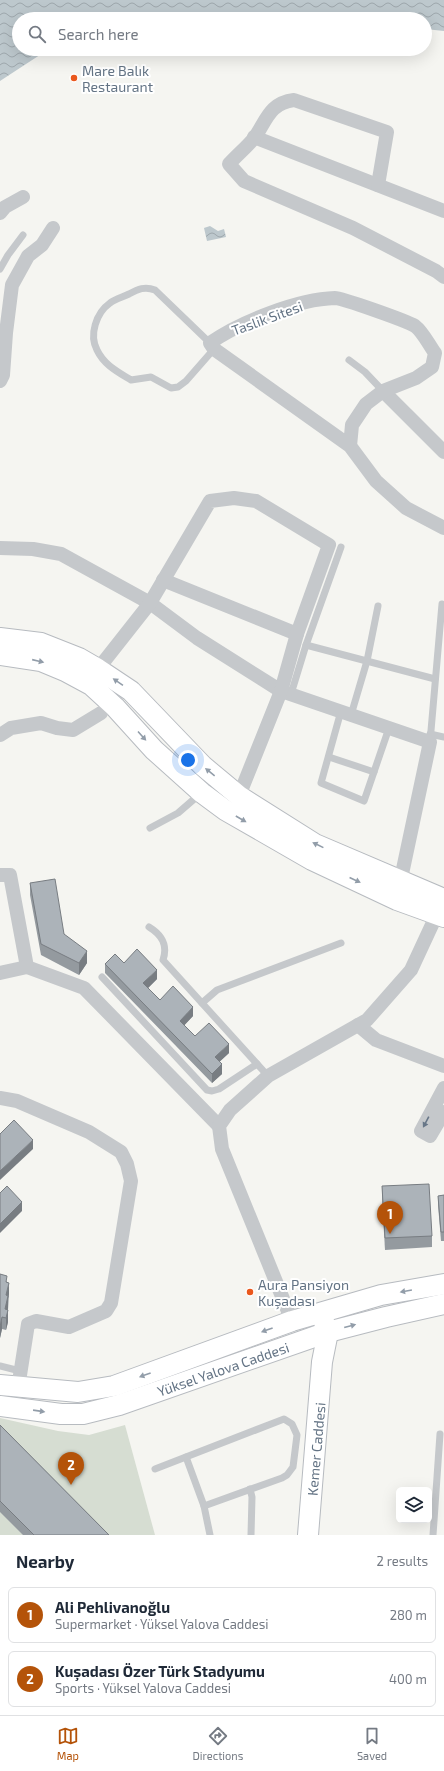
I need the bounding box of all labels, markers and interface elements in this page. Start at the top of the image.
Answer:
search box [12,12,432,56]
icon: search [26,23,48,45]
text: Search here [58,25,139,43]
place label: Mare Balık Restaurant [82,62,153,95]
marker: Mare Balık Restaurant [69,73,79,83]
street label: Taslik Sitesi [229,297,305,339]
one-way arrow [32,659,45,665]
one-way arrow [112,678,123,686]
one-way arrow [137,731,146,741]
your location [178,750,198,770]
one-way arrow [205,768,216,777]
one-way arrow [235,816,247,823]
one-way arrow [312,842,324,848]
one-way arrow [350,877,361,883]
one-way arrow [423,1116,429,1128]
pin: 1 [377,1201,403,1234]
place label: Aura Pansiyon Kuşadası [258,1276,349,1310]
marker: Aura Pansiyon Kuşadası [245,1287,255,1297]
one-way arrow [399,1288,412,1294]
one-way arrow [344,1323,356,1329]
one-way arrow [261,1328,273,1334]
street label: Yüksel Yalova Caddesi [155,1338,291,1400]
one-way arrow [139,1372,151,1378]
street label: Kemer Caddesi [303,1402,329,1496]
one-way arrow [33,1408,45,1414]
pin: 2 [58,1452,84,1485]
map controls [396,1487,432,1523]
button: layers [396,1487,432,1523]
text: Nearby [16,1551,74,1571]
text: 2 results [376,1553,428,1569]
text: Ali Pehlivanoğlu [55,1598,170,1616]
text: 1 [27,1607,33,1623]
text: 280 m [390,1607,427,1623]
text: Supermarket · Yüksel Yalova Caddesi [55,1616,269,1632]
text: Kuşadası Özer Türk Stadyumu [55,1662,265,1680]
text: 2 [26,1671,34,1687]
text: 400 m [389,1671,427,1687]
text: Sports · Yüksel Yalova Caddesi [55,1680,231,1696]
tab: Map [57,1725,79,1762]
tab: Directions [193,1725,243,1762]
tab: Saved [357,1725,387,1762]

